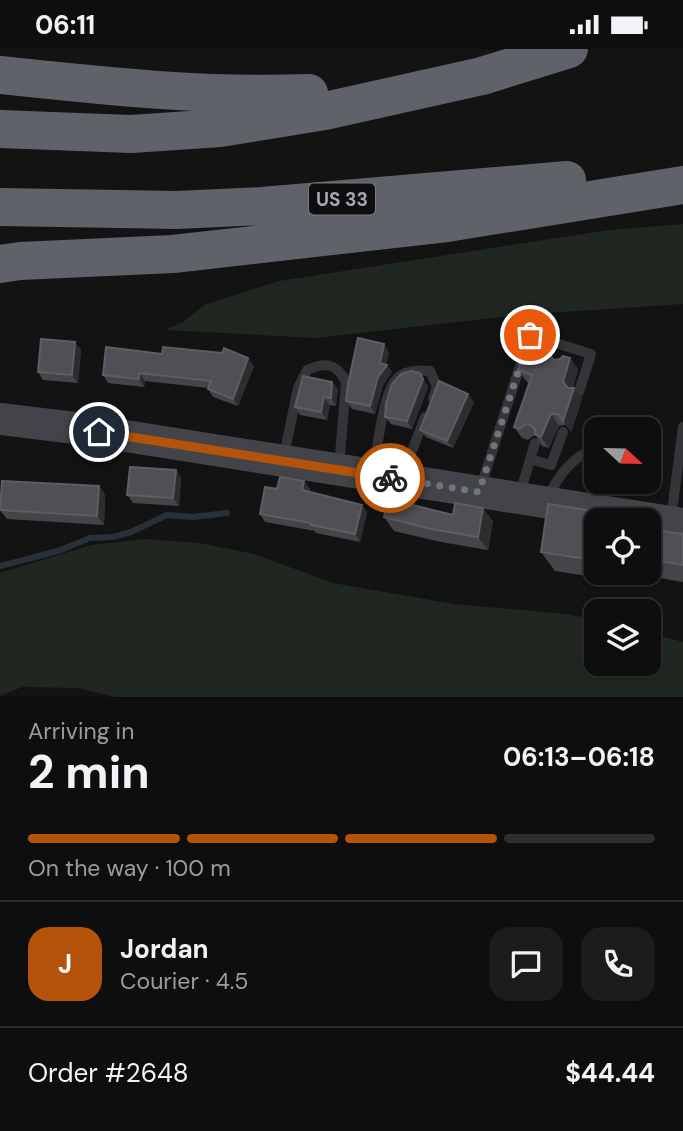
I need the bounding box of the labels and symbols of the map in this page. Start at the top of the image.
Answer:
road number: US 33 [309,183,375,215]
pin [500,305,560,365]
pin [69,402,129,462]
north arrow [584,417,662,493]
courier [355,443,425,513]

